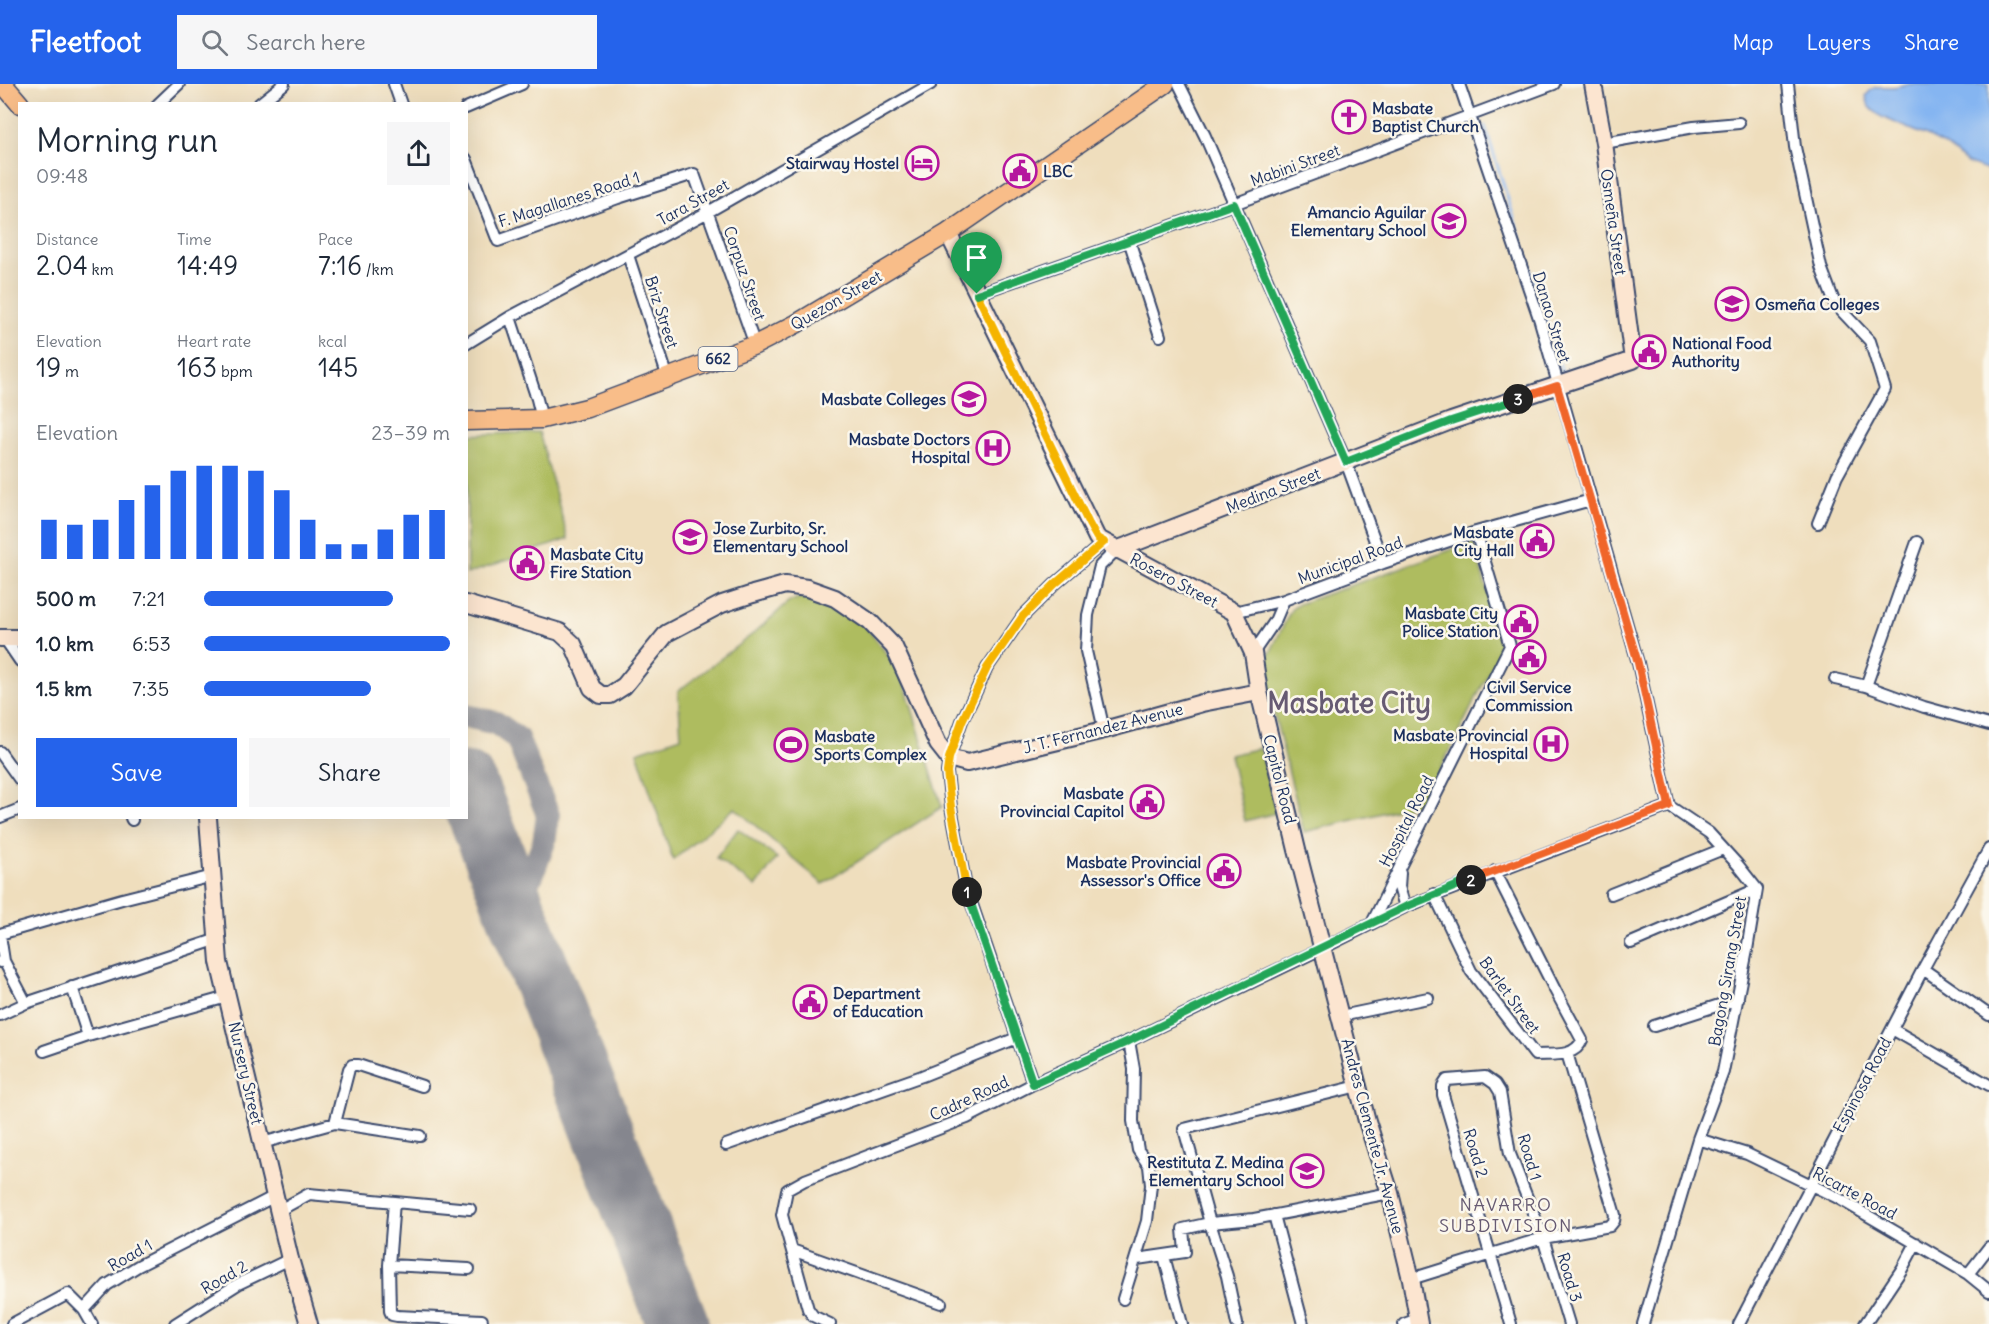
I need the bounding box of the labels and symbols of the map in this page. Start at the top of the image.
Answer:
place label: Masbate Baptist Church [1372,98,1479,137]
church icon: Masbate Baptist Church [1331,99,1367,135]
street label: Mabini Street [1248,139,1343,190]
hotel icon: Stairway Hostel [904,145,940,181]
place label: Stairway Hostel [786,153,899,174]
public building icon: LBC [1002,153,1038,189]
place label: LBC [1043,161,1073,181]
street label: F. Magallanes Road 1 [496,167,642,231]
street label: Osmeña Street [1597,168,1631,277]
street label: Tara Street [654,174,733,230]
place label: Amancio Aguilar Elementary School [1291,202,1426,241]
school or university icon: Amancio Aguilar Elementary School [1431,203,1467,239]
street label: Corpuz Street [720,223,771,323]
pin [951,232,1002,294]
street label: Quezon Street [787,265,886,334]
street label: Danao Street [1529,269,1576,366]
street label: Briz Street [641,273,683,351]
school or university icon: Osmeña Colleges [1714,286,1750,322]
place label: Osmeña Colleges [1755,294,1880,315]
place label: National Food Authority [1672,333,1772,372]
public building icon: National Food Authority [1631,334,1667,370]
road number: 662 [698,347,738,371]
school or university icon: Masbate Colleges [951,381,987,417]
pin: 3 [1503,384,1533,414]
place label: Masbate Colleges [821,389,946,410]
place label: Masbate Doctors Hospital [848,429,970,468]
hospital icon: Masbate Doctors Hospital [975,430,1011,466]
street label: Medina Street [1223,463,1324,517]
place label: Jose Zurbito, Sr. Elementary School [713,518,848,557]
school or university icon: Jose Zurbito, Sr. Elementary School [672,519,708,555]
place label: Masbate City Hall [1453,522,1514,561]
public building icon: Masbate City Hall [1519,523,1555,559]
street label: Municipal Road [1295,532,1405,588]
place label: Masbate City Fire Station [550,544,644,582]
public building icon: Masbate City Fire Station [509,545,545,581]
street label: Rosero Street [1127,548,1222,612]
place label: Masbate City Police Station [1402,603,1498,641]
public building icon: Masbate City Police Station [1503,604,1539,640]
public building icon: Civil Service Commission [1511,639,1547,675]
place label: Civil Service Commission [1485,677,1573,715]
district label: Masbate City [1267,685,1431,721]
street label: J. T. Fernandez Avenue [1021,698,1185,758]
place label: Masbate Provincial Hospital [1393,725,1528,764]
place label: Masbate Sports Complex [814,726,927,765]
hospital icon: Masbate Provincial Hospital [1533,726,1569,762]
sports icon: Masbate Sports Complex [773,727,809,763]
street label: Capitol Road [1259,732,1301,826]
street label: Hospital Road [1374,772,1438,870]
place label: Masbate Provincial Capitol [1000,783,1124,822]
public building icon: Masbate Provincial Capitol [1129,784,1165,820]
place label: Masbate Provincial Assessor's Office [1066,852,1201,890]
public building icon: Masbate Provincial Assessor's Office [1206,853,1242,889]
pin: 2 [1456,865,1486,895]
pin: 1 [952,877,982,907]
street label: Bagong Sirang Street [1704,894,1750,1048]
street label: Barlet Street [1475,953,1545,1038]
place label: Department of Education [833,983,923,1021]
public building icon: Department of Education [792,984,828,1020]
street label: Nursery Street [224,1020,268,1127]
street label: Espinosa Road [1828,1034,1896,1136]
street label: Andres Clemente Jr. Avenue [1337,1036,1409,1236]
street label: Cadre Road [926,1071,1012,1125]
street label: Road 2 [1459,1126,1493,1180]
street label: Road 1 [1513,1131,1547,1183]
place label: Restituta Z. Medina Elementary School [1147,1152,1284,1191]
school or university icon: Restituta Z. Medina Elementary School [1289,1153,1325,1189]
street label: Ricarte Road [1809,1162,1901,1224]
district label: NAVARRO SUBDIVISION [1439,1193,1573,1237]
street label: Road 1 [104,1234,156,1276]
street label: Road 3 [1553,1250,1587,1304]
street label: Road 2 [197,1256,251,1298]

